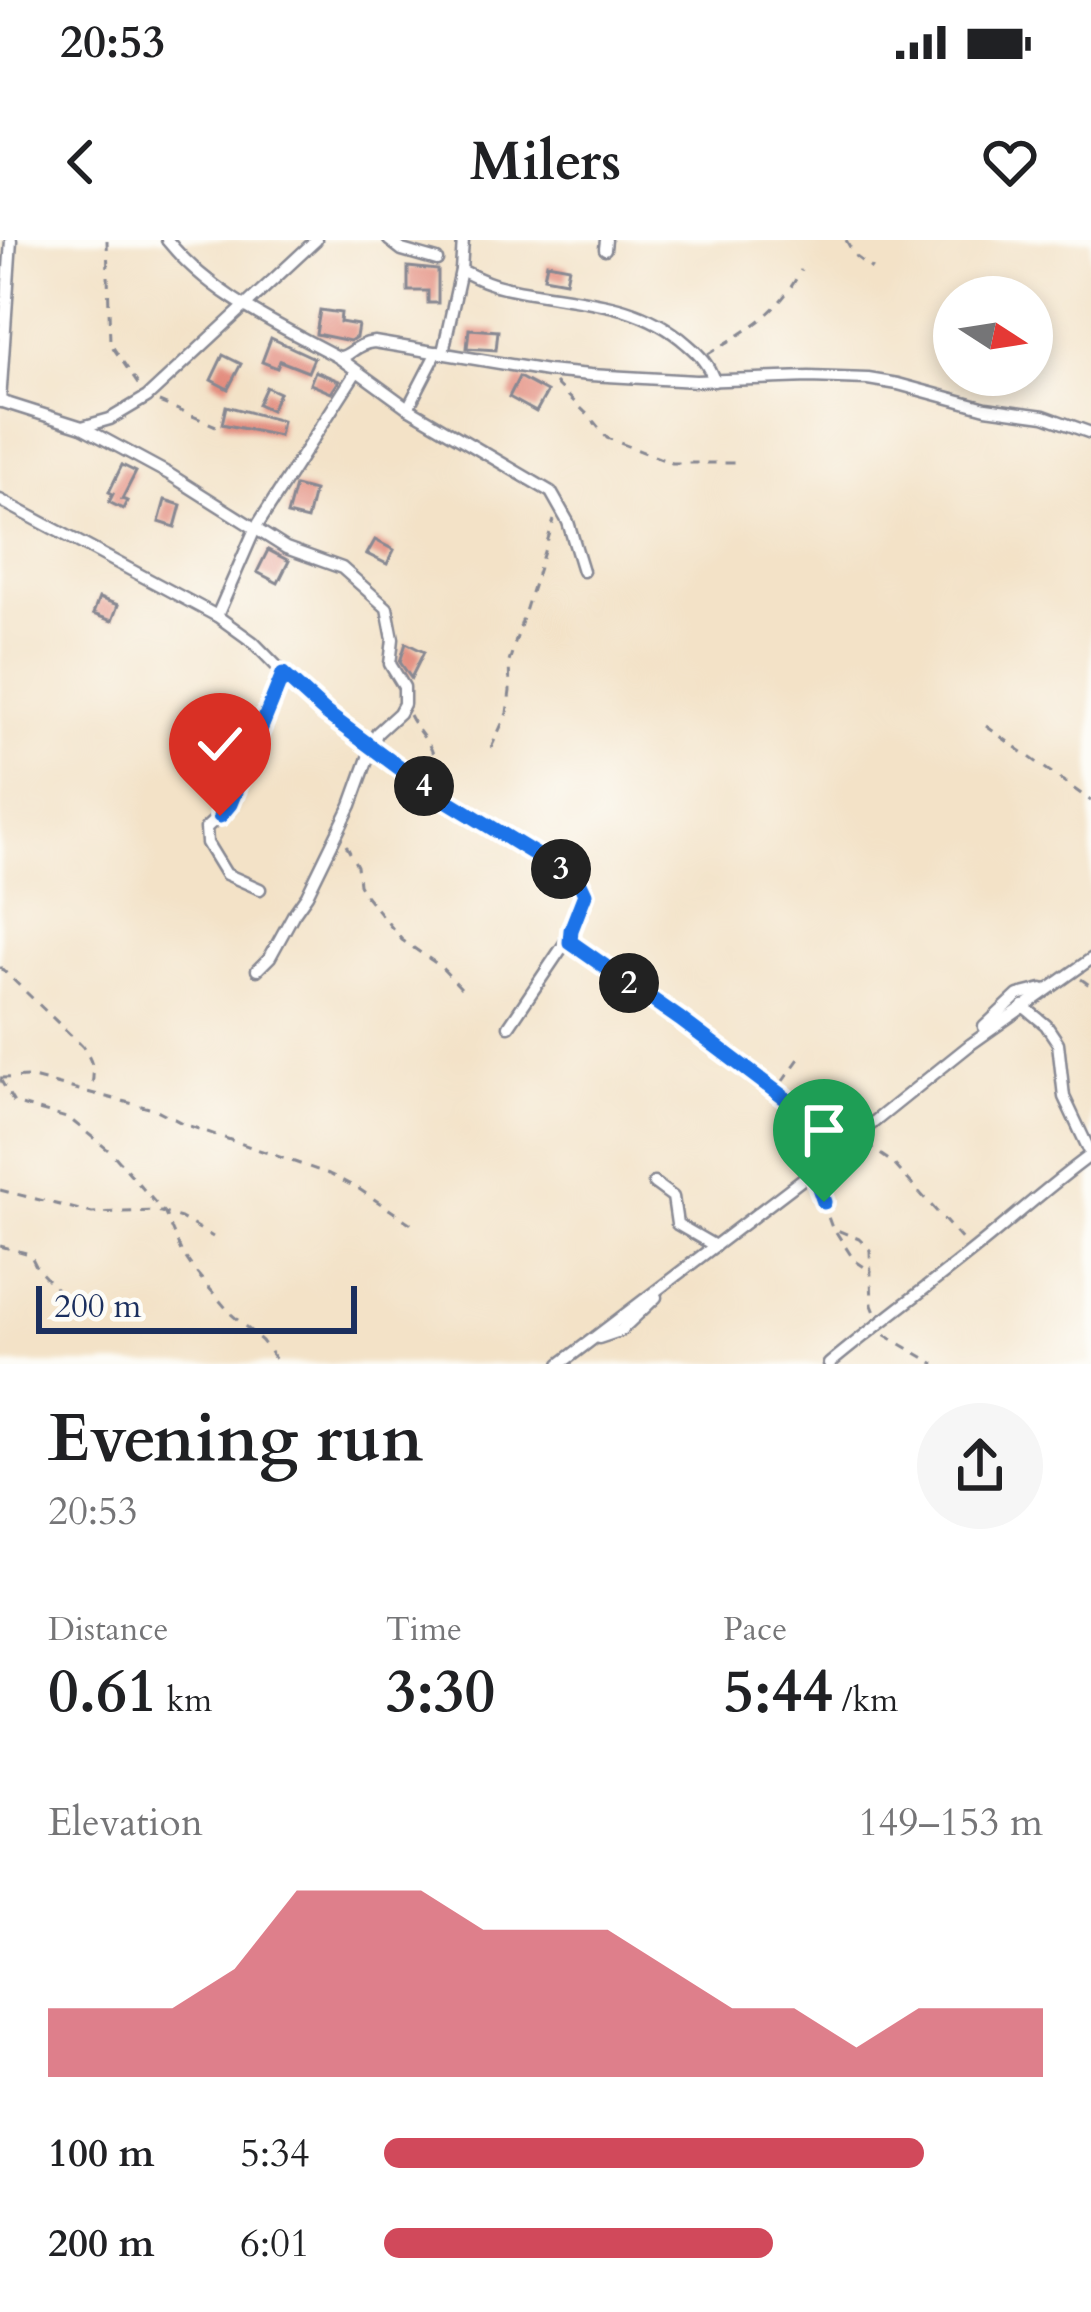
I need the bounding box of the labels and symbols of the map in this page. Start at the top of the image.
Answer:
north arrow [933,276,1053,396]
pin [169,693,271,816]
pin: 4 [394,756,454,816]
pin: 3 [531,839,591,899]
pin: 2 [599,953,659,1013]
pin [773,1079,875,1202]
scale bar [36,1280,357,1333]

